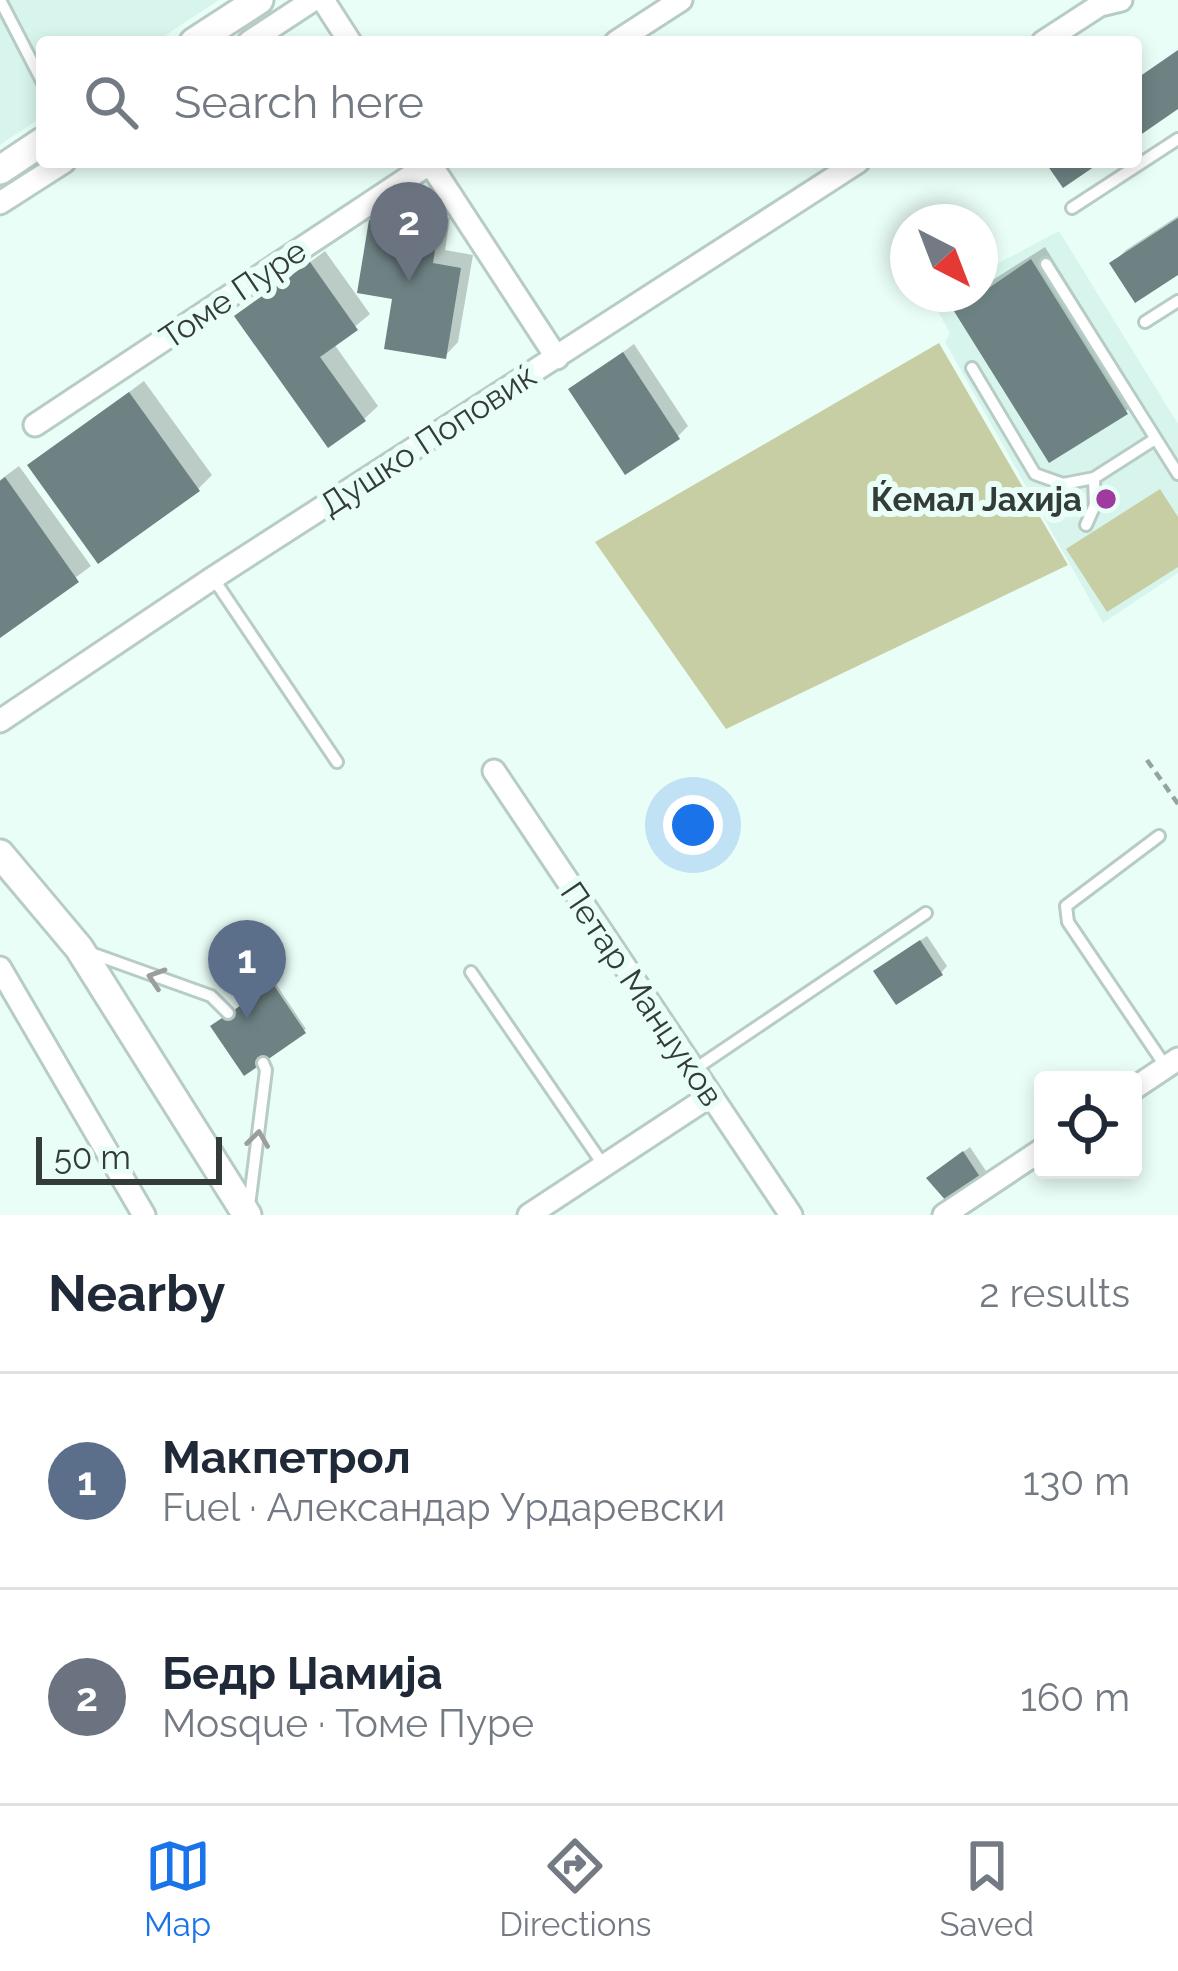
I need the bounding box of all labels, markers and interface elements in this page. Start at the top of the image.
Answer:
search box [36,36,1142,168]
icon: search [78,69,144,135]
text: Search here [174,76,424,129]
pin: 2 [370,182,448,281]
north arrow [890,204,998,312]
street label: Томе Пуре [152,231,314,357]
street label: Душко Поповиќ [313,356,543,524]
place label: Ќемал Јахија [871,480,1082,519]
marker: Ќемал Јахија [1093,486,1119,512]
your location [663,795,723,855]
street label: Петар Манџуков [553,875,731,1113]
pin: 1 [208,920,286,1019]
one-way arrow [147,968,168,992]
map controls [1034,1071,1142,1179]
button: locate [1034,1071,1142,1179]
one-way arrow [244,1129,270,1148]
scale bar [36,1131,222,1184]
text: 50 m [54,1138,131,1177]
text: Nearby [48,1263,225,1323]
text: 2 results [979,1270,1130,1316]
text: Макпетрол [162,1431,411,1484]
text: 1 [77,1458,97,1504]
text: 130 m [1023,1458,1130,1504]
text: Fuel · Александар Урдаревски [162,1484,725,1530]
text: Бедр Џамија [162,1647,443,1700]
text: 2 [76,1674,98,1720]
text: 160 m [1020,1674,1130,1720]
text: Mosque · Томе Пуре [162,1700,534,1746]
tab: Map [144,1833,211,1944]
tab: Directions [499,1833,652,1944]
tab: Saved [940,1833,1034,1944]

